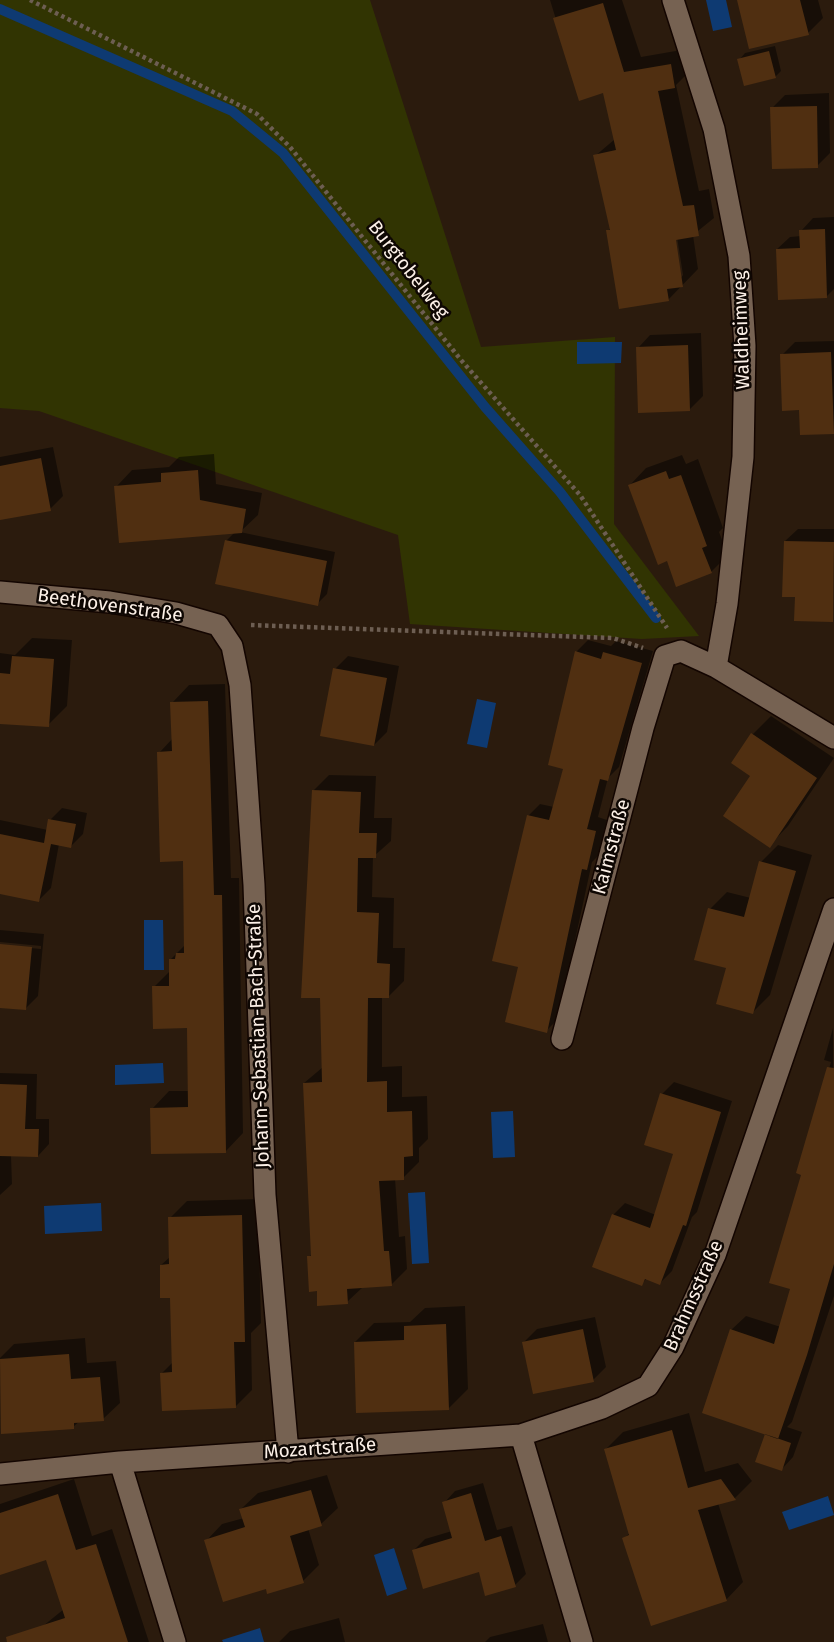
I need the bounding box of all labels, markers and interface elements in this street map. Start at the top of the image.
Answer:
street label: Burgtobelweg [363,216,453,324]
street label: Waldheimweg [729,270,755,390]
street label: Beethovenstraße [36,585,184,627]
street label: Kaimstraße [588,797,636,897]
street label: Johann-Sebastian-Bach-Straße [243,903,275,1169]
street label: Brahmsstraße [659,1237,729,1355]
street label: Mozartstraße [263,1434,377,1464]

